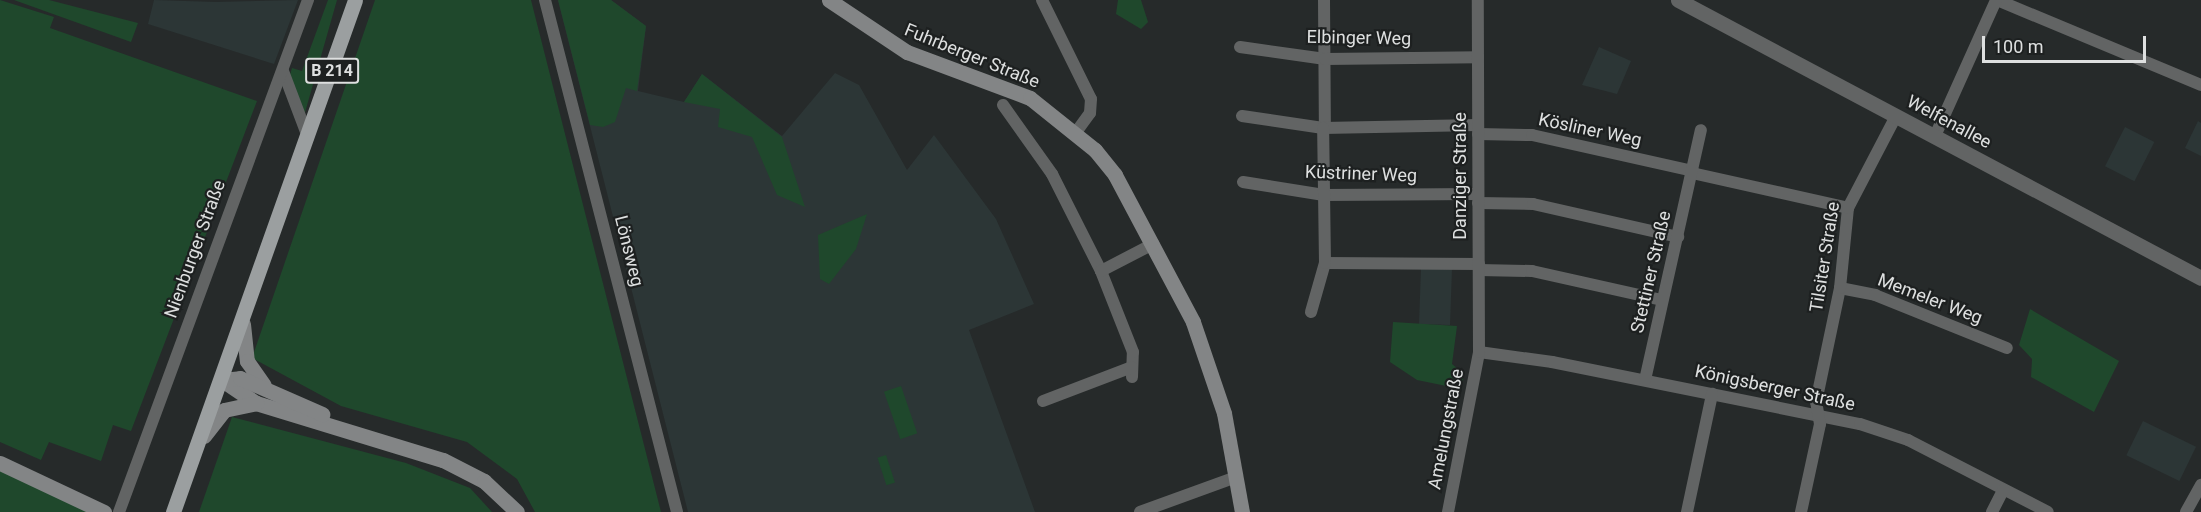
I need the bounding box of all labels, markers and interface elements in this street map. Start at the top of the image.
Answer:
street label: Fuhrberger Straße [901,19,1043,93]
scale bar [1985,24,2148,62]
street label: Elbinger Weg [1307,26,1411,50]
text: 100 m [1993,36,2044,57]
road number: B 214 [305,58,359,84]
street label: Welfenallee [1903,91,1995,153]
street label: Kösliner Weg [1537,109,1643,151]
street label: Danziger Straße [1449,112,1471,240]
street label: Küstriner Weg [1305,161,1417,187]
street label: Nienburger Straße [160,177,230,321]
street label: Tilsiter Straße [1806,200,1844,314]
street label: Stettiner Straße [1626,209,1676,335]
street label: Lönsweg [610,213,648,289]
street label: Memeler Weg [1875,269,1985,329]
street label: Königsberger Straße [1693,360,1857,416]
street label: Amelungstraße [1424,367,1468,491]

